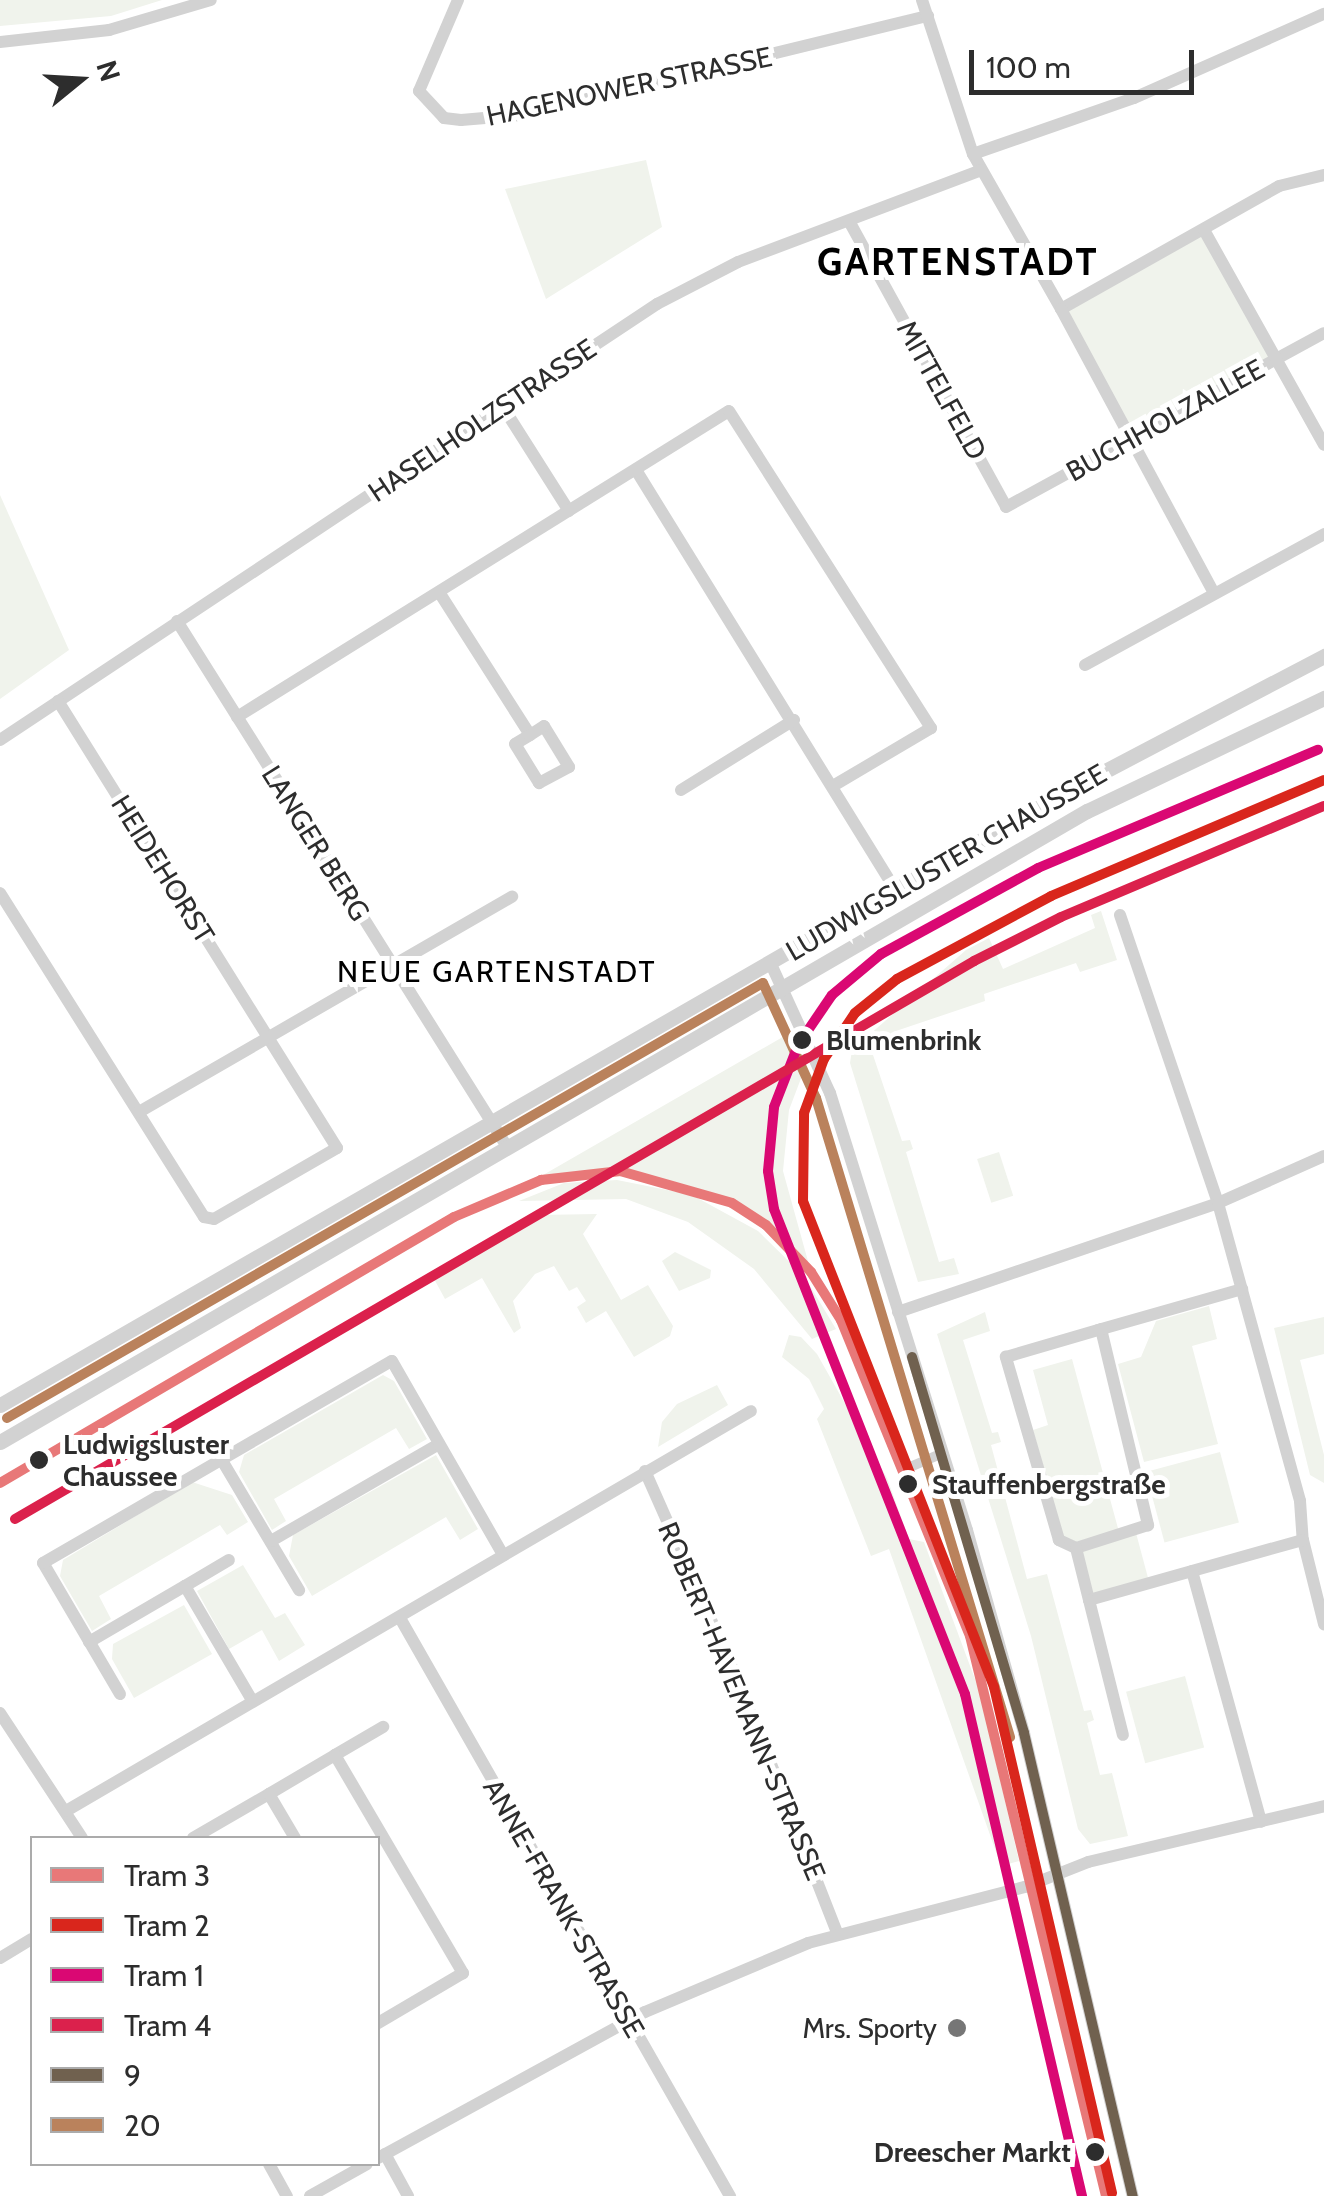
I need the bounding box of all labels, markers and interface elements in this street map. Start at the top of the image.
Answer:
north arrow [30,30,130,130]
scale bar [974,30,1199,92]
street label: HAGENOWER STRASSE [483,39,775,133]
text: 100 m [986,49,1071,86]
text: N [89,56,128,85]
district label: GARTENSTADT [817,239,1099,285]
street label: MITTELFELD [890,315,994,465]
street label: HASELHOLZSTRASSE [362,331,602,509]
street label: BUCHHOLZALLEE [1060,352,1270,488]
street label: LUDWIGSLUSTER CHAUSSEE [780,756,1112,968]
street label: LANGER BERG [255,759,377,927]
street label: HEIDEHORST [104,789,222,949]
district label: NEUE GARTENSTADT [337,954,657,990]
place label: Blumenbrink [826,1023,981,1057]
marker: Blumenbrink [787,1025,817,1055]
place label: Ludwigsluster Chaussee [63,1427,229,1493]
marker: Ludwigsluster Chaussee [24,1445,54,1475]
place label: Stauffenbergstraße [932,1467,1166,1501]
marker: Stauffenbergstraße [893,1469,923,1499]
street label: ROBERT-HAVEMANN-STRASSE [651,1517,833,1885]
street label: ANNE-FRANK-STRASSE [476,1773,652,2043]
legend [30,1836,380,2166]
text: Tram 3 [124,1857,210,1894]
text: Tram 2 [124,1907,210,1944]
text: Tram 1 [124,1957,204,1994]
text: Tram 4 [124,2007,211,2044]
place label: Mrs. Sporty [802,2011,937,2045]
marker: Mrs. Sporty [946,2017,968,2039]
text: 9 [124,2057,141,2094]
text: 20 [124,2107,161,2144]
place label: Dreescher Markt [874,2135,1071,2169]
marker: Dreescher Markt [1080,2137,1110,2167]

